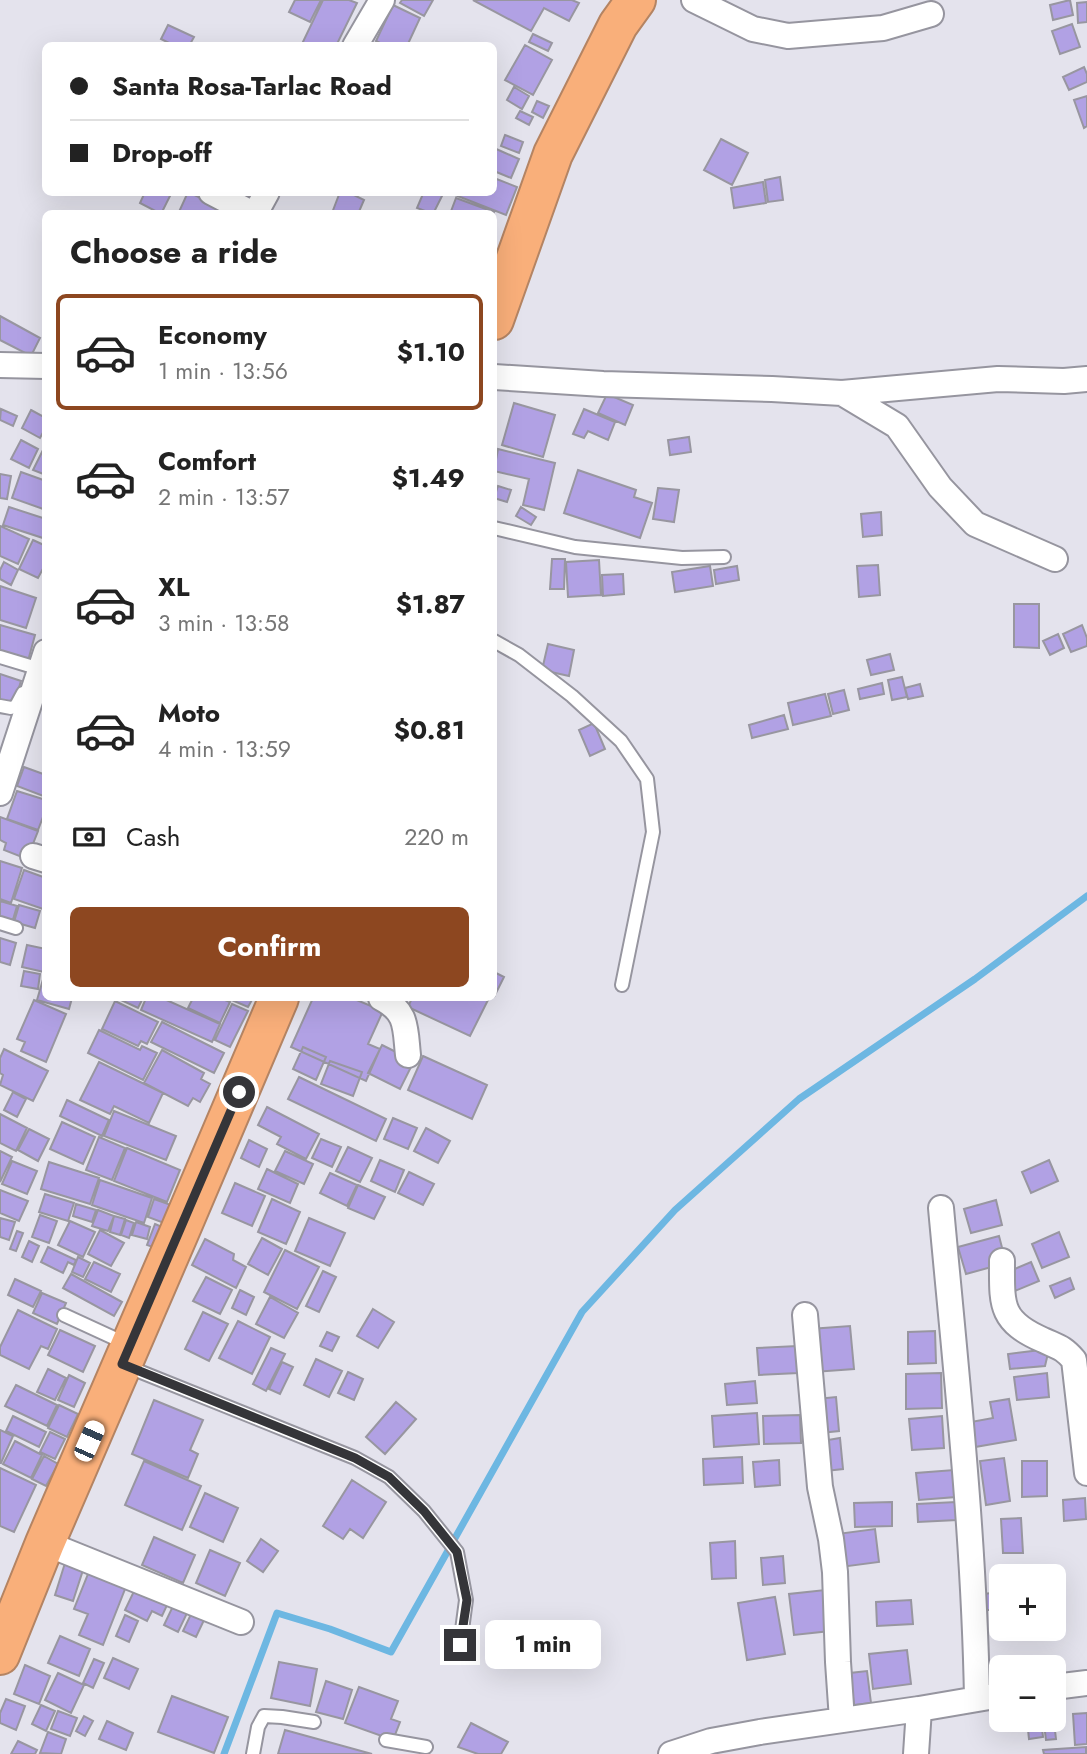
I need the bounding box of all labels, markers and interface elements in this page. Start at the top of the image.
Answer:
text: Santa Rosa-Tarlac Road [112,67,392,105]
text: Drop-off [112,134,212,172]
text: Choose a ride [70,229,278,275]
text: Economy [158,316,267,354]
icon: car [74,321,137,384]
text: $1.10 [397,333,465,371]
text: 1 min · 13:56 [158,354,288,388]
text: Comfort [158,442,256,480]
icon: car [74,447,137,510]
text: $1.49 [392,459,465,497]
text: 2 min · 13:57 [158,480,290,514]
text: XL [158,568,190,606]
icon: car [74,573,137,636]
text: $1.87 [396,585,465,623]
text: 3 min · 13:58 [158,606,290,640]
text: Moto [158,694,220,732]
icon: car [74,699,137,762]
text: $0.81 [394,711,465,749]
text: 4 min · 13:59 [158,732,291,766]
icon: cash [70,818,108,856]
text: Cash [126,818,180,856]
text: 220 m [404,820,469,854]
button: Confirm [70,907,469,987]
route start [223,1076,255,1108]
car [71,1418,108,1464]
map controls [989,1564,1066,1732]
button: + [989,1564,1066,1641]
callout: 1 min [484,1620,600,1670]
text: 1 min [514,1627,572,1661]
route end [444,1629,476,1661]
button: − [989,1655,1066,1732]

